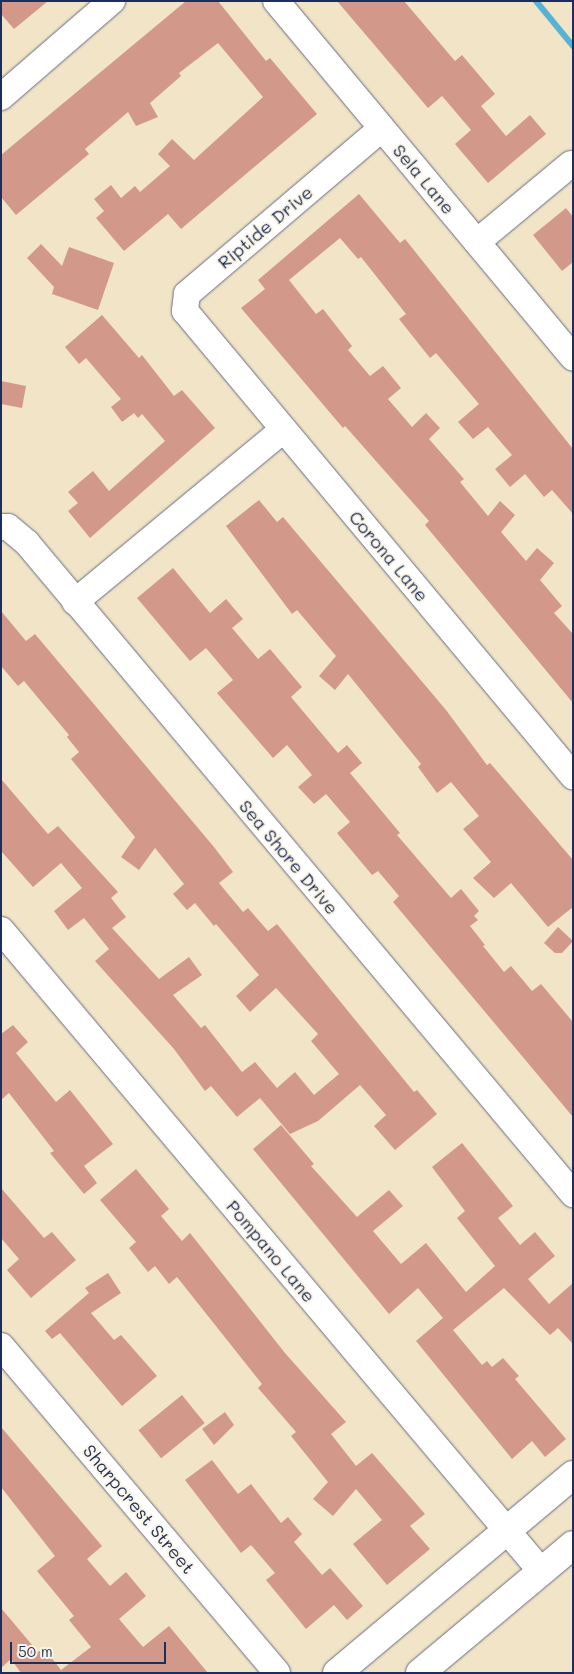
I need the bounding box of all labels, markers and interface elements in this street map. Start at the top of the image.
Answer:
street label: Sela Lane [389,140,459,218]
street label: Riptide Drive [213,181,317,273]
street label: Corona Lane [345,506,433,606]
street label: Sea Shore Drive [235,795,343,919]
street label: Pompano Lane [222,1196,320,1306]
street label: Sharpcrest Street [79,1440,199,1578]
scale bar [12,1632,169,1664]
text: 50 m [18,1641,53,1661]

